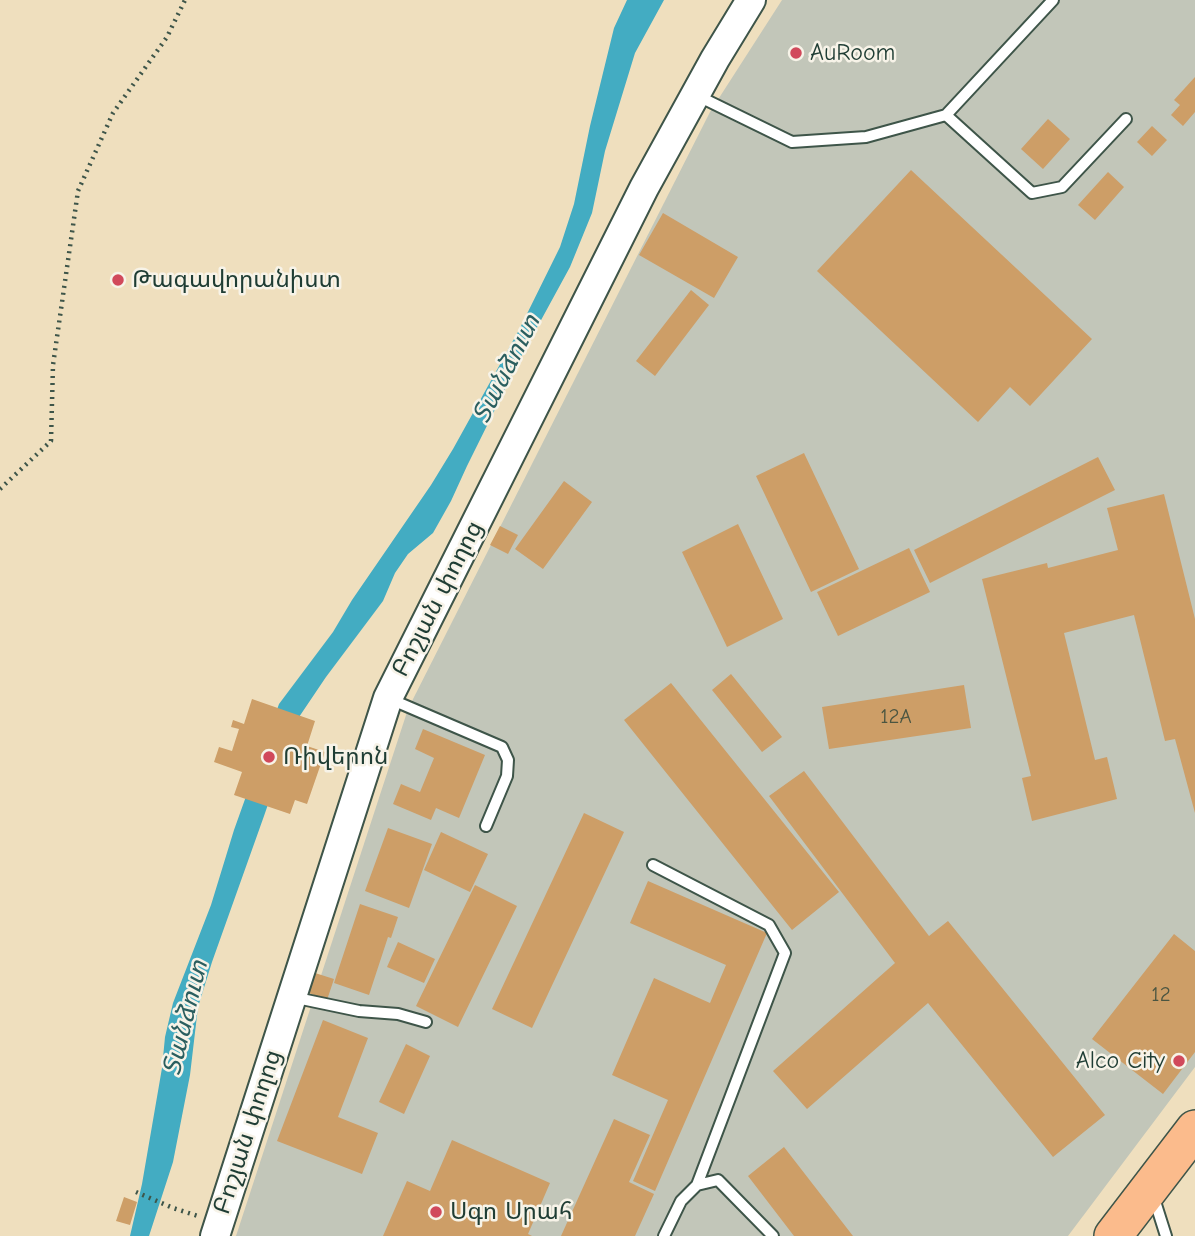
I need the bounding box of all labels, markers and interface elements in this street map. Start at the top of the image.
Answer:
place label: AuRoom [810,39,895,67]
marker: AuRoom [788,45,804,61]
place label: Թագավորանիստ [132,266,341,294]
marker: Թագավորանիստ [110,272,126,288]
water label: Տանձուտ [466,310,548,428]
street label: Բոշյան փողոց [386,516,490,682]
house number: 12A [880,704,912,730]
place label: Ռիվերոն [283,743,388,771]
marker: Ռիվերոն [261,749,277,765]
water label: Տանձուտ [157,957,215,1079]
house number: 12 [1151,982,1171,1008]
street label: Բոշյան փողոց [208,1046,288,1218]
place label: Alco City [1076,1047,1165,1075]
marker: Alco City [1171,1053,1187,1069]
place label: Սգո Սրահ [450,1198,572,1226]
marker: Սգո Սրահ [428,1204,444,1220]

